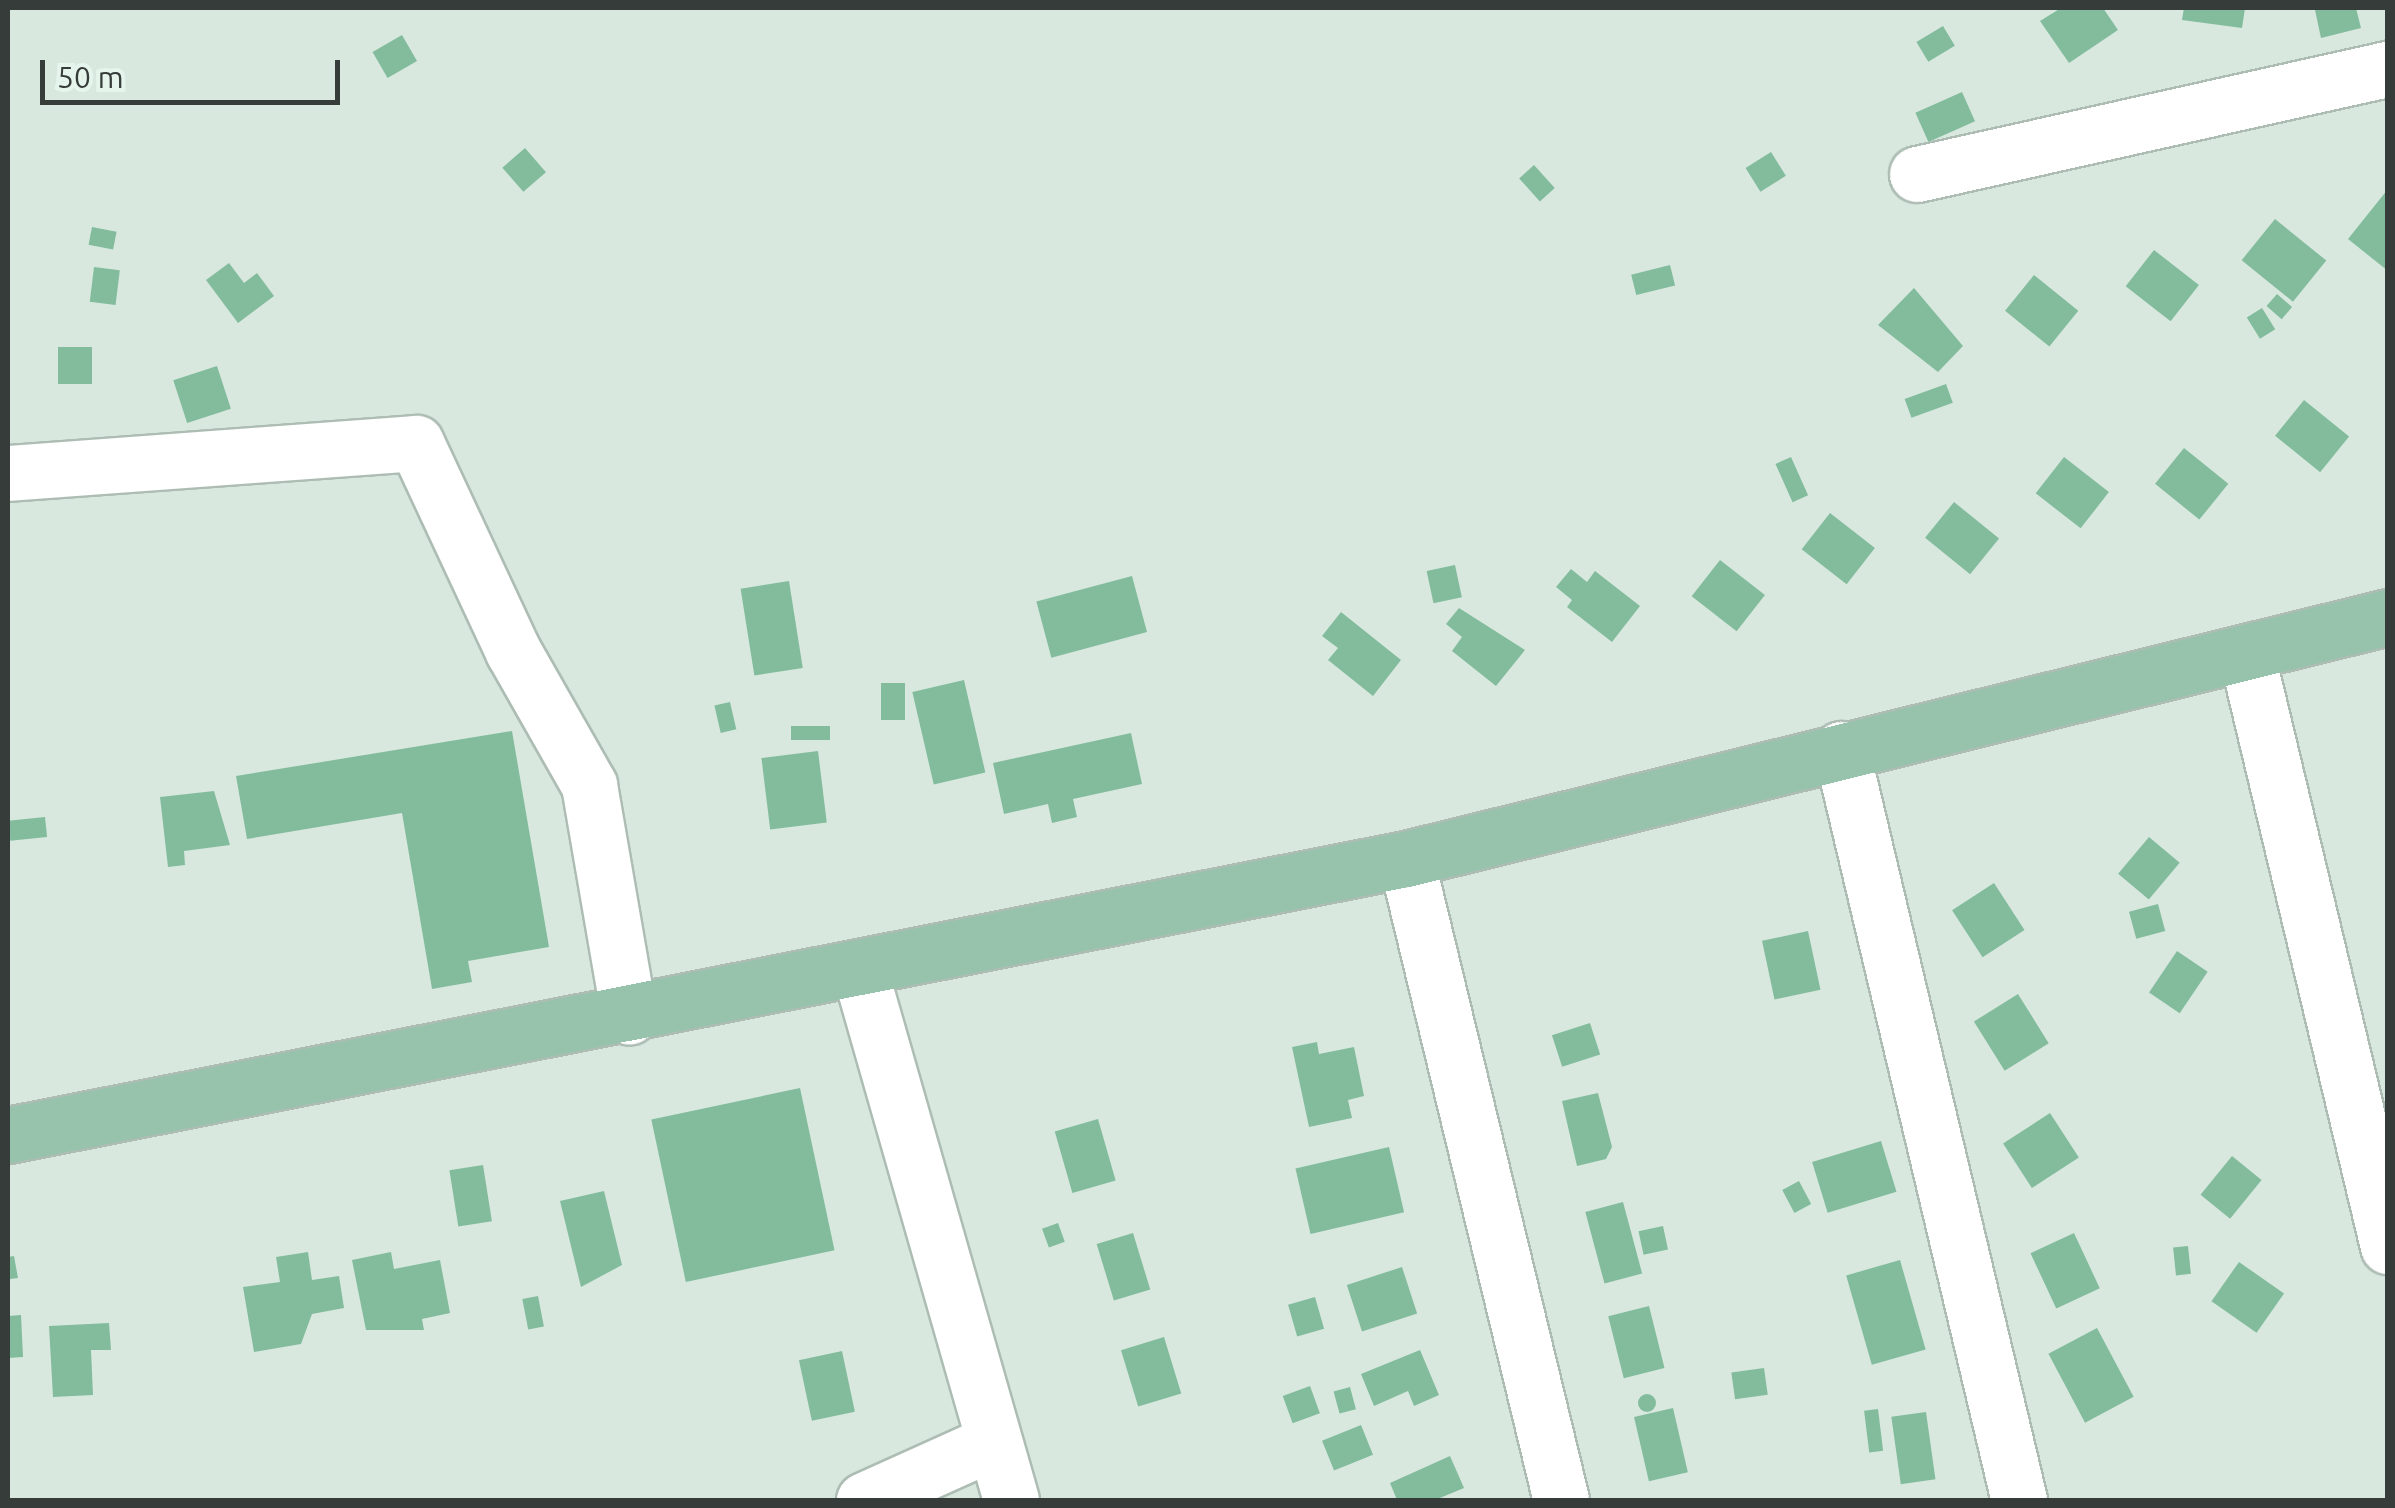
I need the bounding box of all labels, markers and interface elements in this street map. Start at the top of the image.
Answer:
scale bar [45,40,345,102]
text: 50 m [57,60,124,94]

